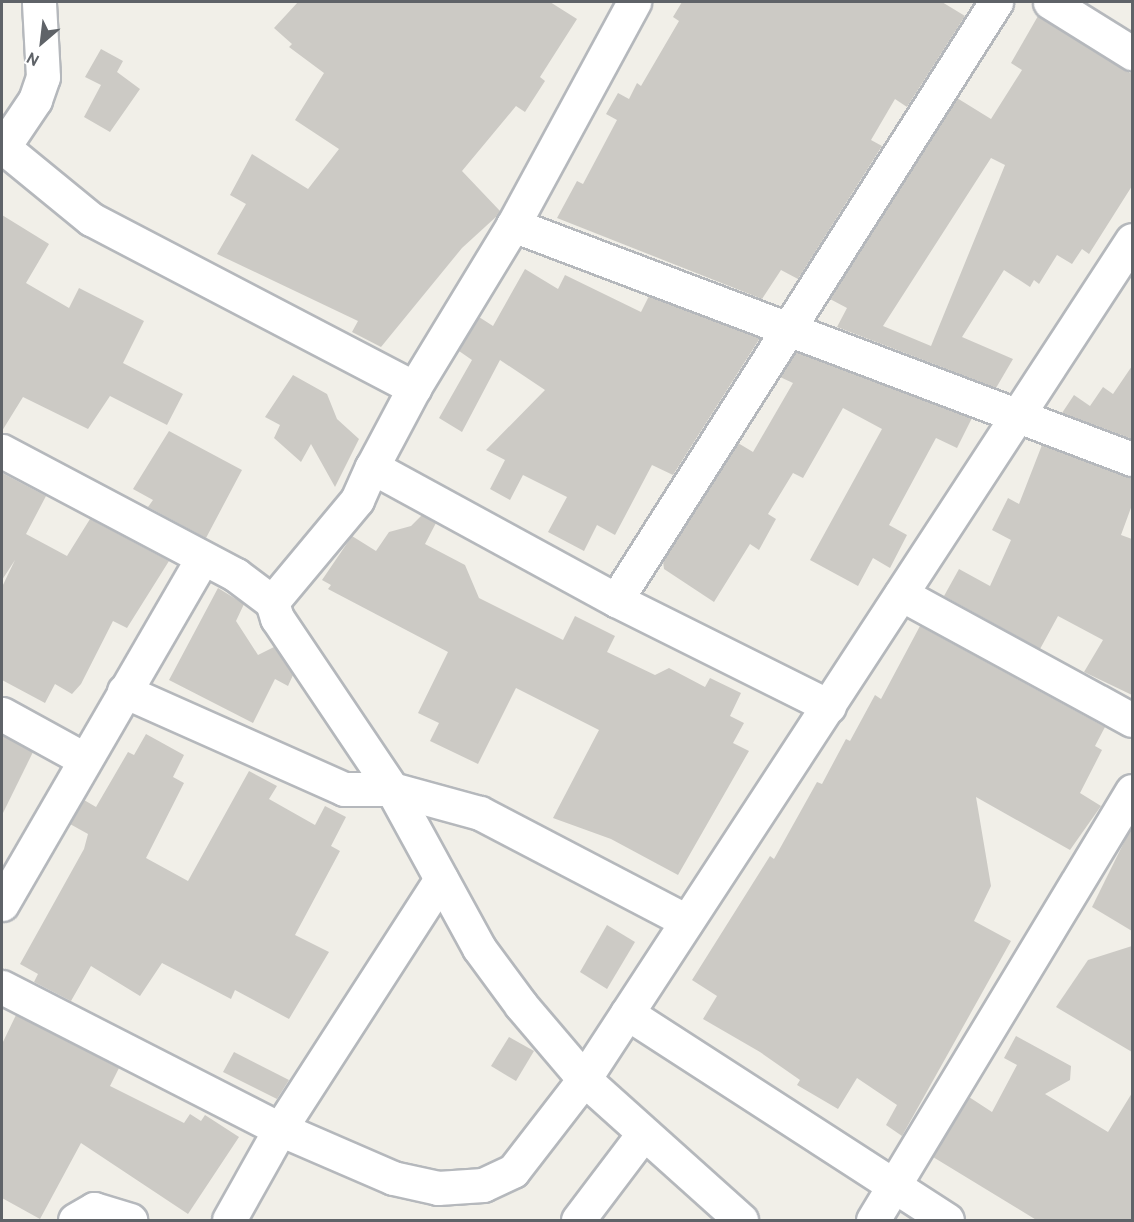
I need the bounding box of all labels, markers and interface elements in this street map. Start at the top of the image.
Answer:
north arrow [12,12,72,72]
text: N [24,46,43,69]

